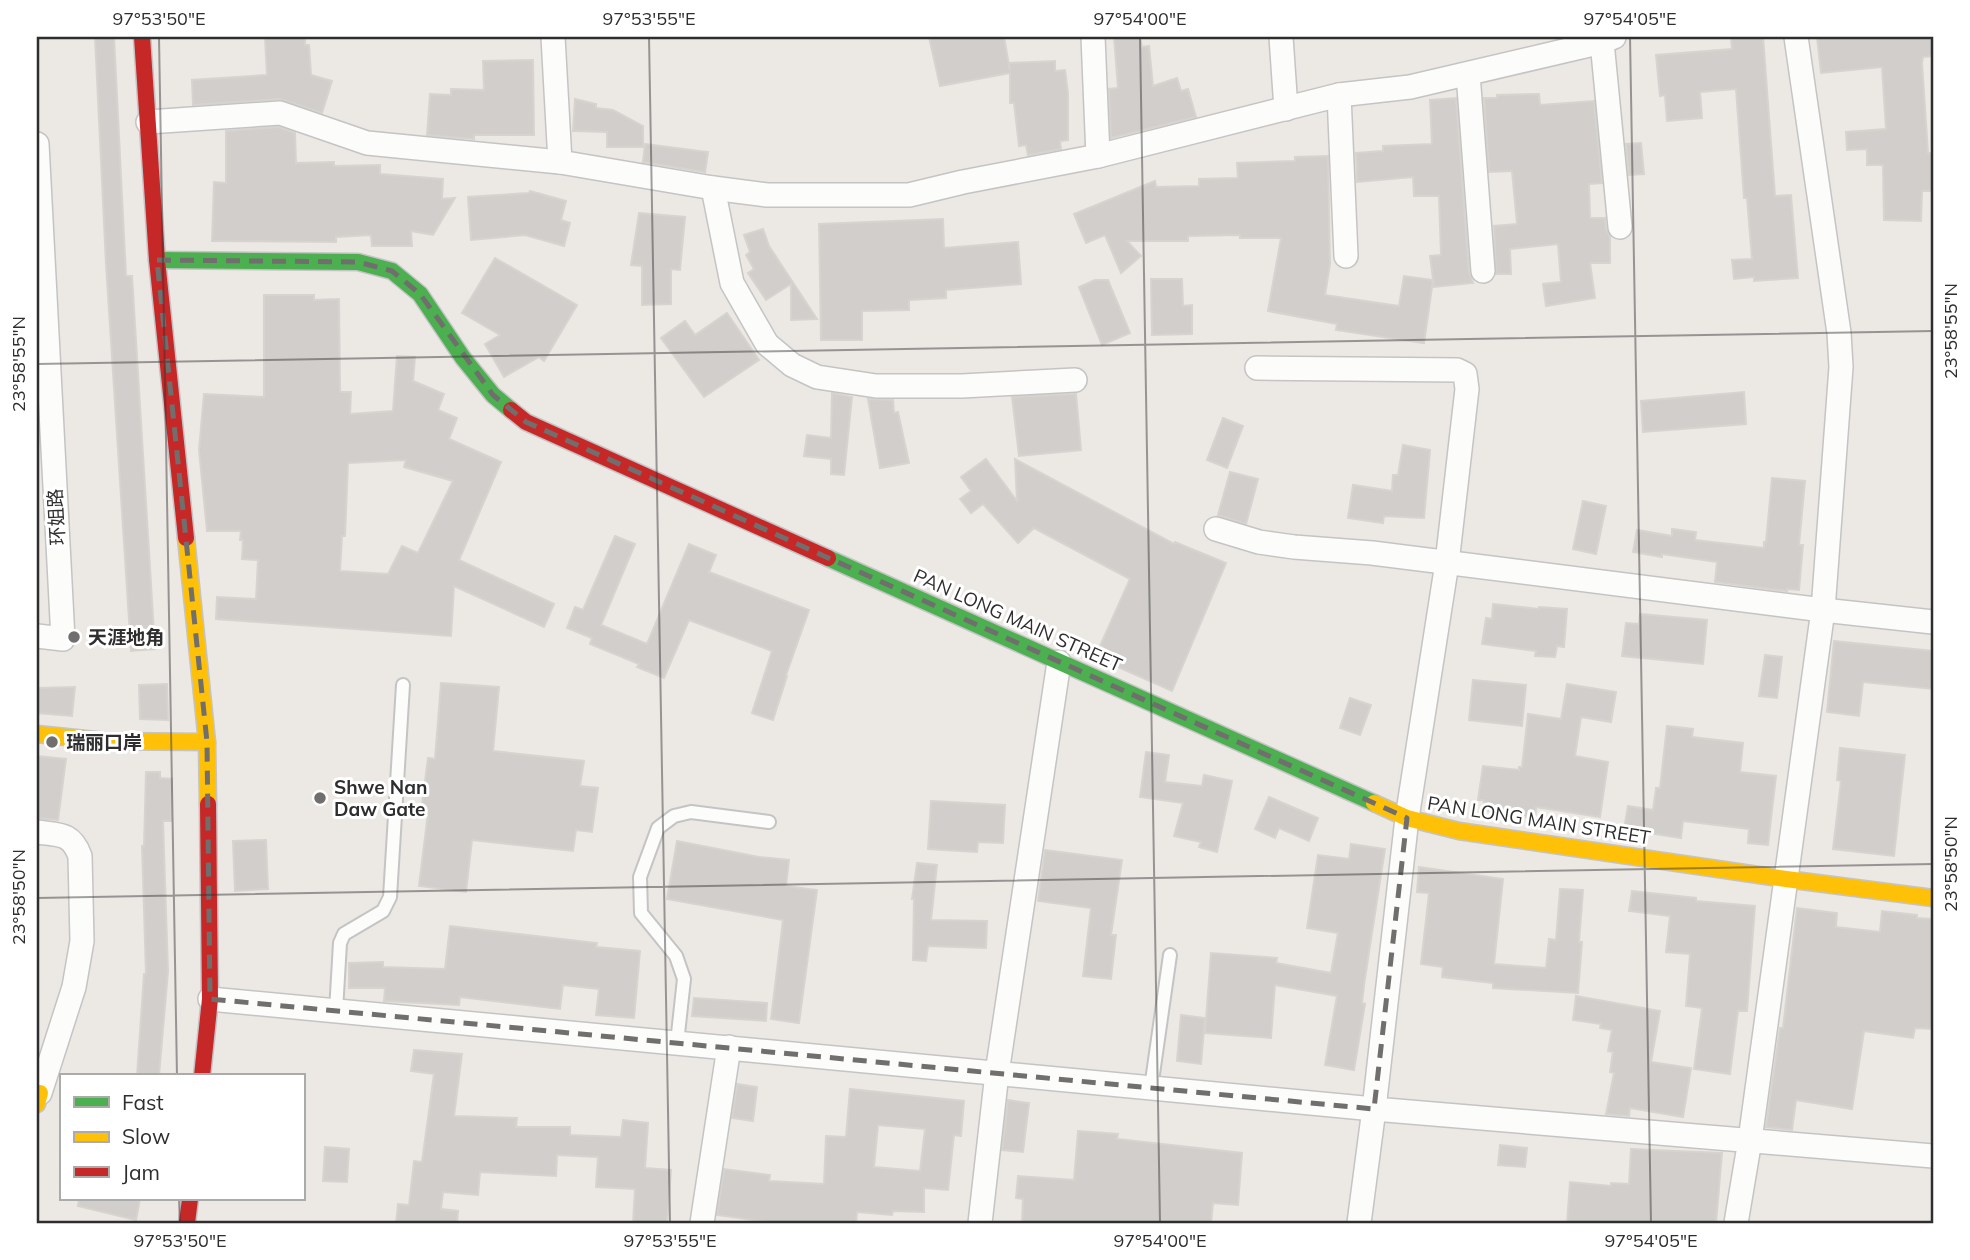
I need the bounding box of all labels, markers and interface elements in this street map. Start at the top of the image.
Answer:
text: 97°53'50"E [112,7,206,30]
text: 97°53'55"E [602,7,696,30]
text: 97°54'00"E [1093,7,1187,30]
text: 97°54'05"E [1583,7,1677,30]
text: 23°58'55"N [1939,283,1962,379]
text: 23°58'55"N [7,316,30,412]
street label: 环姐路 [43,488,69,546]
street label: PAN LONG MAIN STREET [910,563,1126,677]
place label: 天涯地角 [88,625,164,649]
marker: 天涯地角 [66,629,82,645]
place label: 瑞丽口岸 [66,730,142,754]
marker: 瑞丽口岸 [44,734,60,750]
place label: Shwe Nan Daw Gate [334,775,427,821]
marker: Shwe Nan Daw Gate [312,790,328,806]
street label: PAN LONG MAIN STREET [1426,791,1653,850]
text: 23°58'50"N [1939,816,1962,912]
text: 23°58'50"N [7,849,30,945]
legend [60,1074,304,1200]
text: Fast [122,1089,164,1115]
text: Slow [122,1123,170,1149]
text: Jam [122,1159,160,1185]
text: 97°53'50"E [133,1229,227,1252]
text: 97°53'55"E [623,1229,717,1252]
text: 97°54'00"E [1113,1229,1207,1252]
text: 97°54'05"E [1604,1229,1698,1252]

